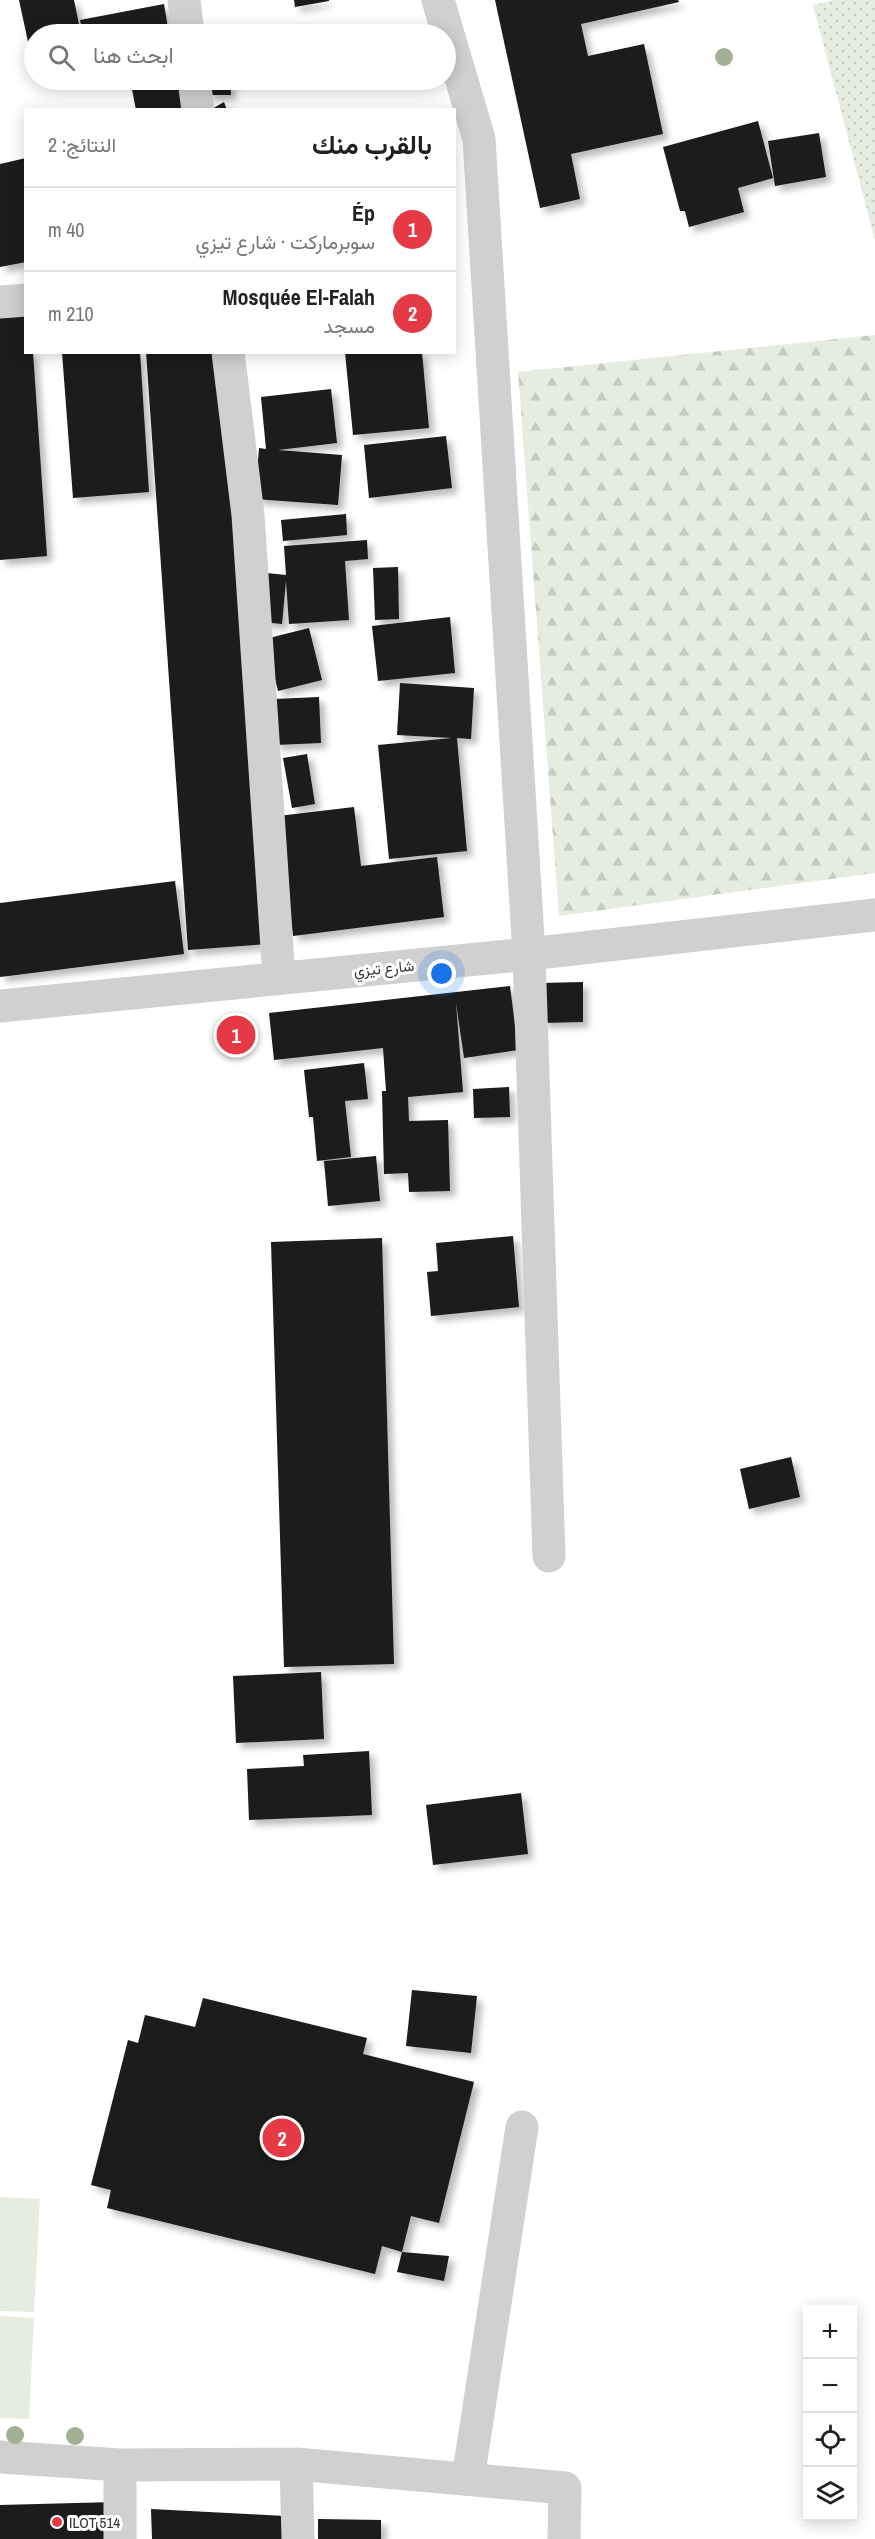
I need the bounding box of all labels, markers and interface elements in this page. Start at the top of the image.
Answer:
search box [24,24,456,90]
text: ابحث هنا [93,40,174,70]
icon: search [45,41,78,74]
text: بالقرب منك [312,127,432,162]
text: النتائج: 2 [48,131,116,158]
text: Ép [352,198,375,228]
text: 40 m [48,216,84,243]
text: 1 [408,216,417,243]
text: سوبرماركت · شارع تيزي [196,228,375,255]
text: Mosquée El-Falah [222,282,375,312]
text: 210 m [48,300,94,327]
text: 2 [408,300,417,327]
text: مسجد [323,312,375,339]
street label: شارع تيزي [353,955,415,984]
your location [427,959,456,988]
pin: 1 [216,1012,256,1058]
pin: 2 [262,2116,302,2160]
map controls [803,2305,857,2521]
button: + [803,2305,857,2359]
button: − [803,2359,857,2413]
button: locate [803,2413,857,2467]
button: layers [803,2467,857,2521]
place label: ILOT 514 [69,2512,120,2533]
marker: ILOT 514 [50,2515,64,2529]

